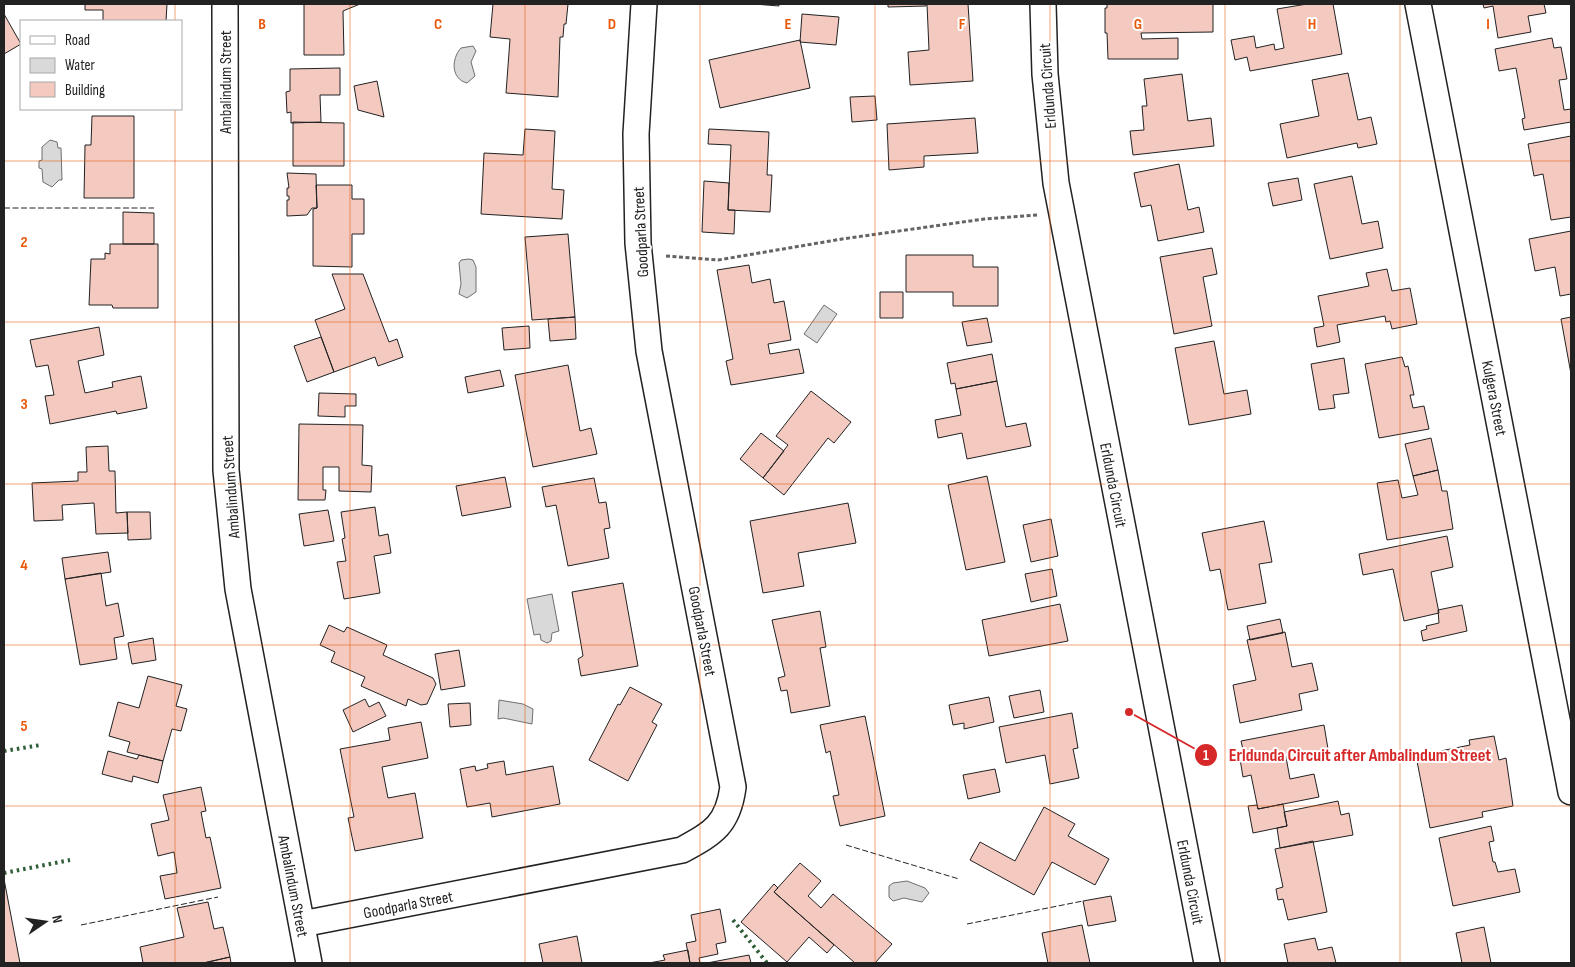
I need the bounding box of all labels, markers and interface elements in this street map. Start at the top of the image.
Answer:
text: B [258,15,266,34]
text: C [434,15,442,34]
text: D [608,15,616,34]
text: E [785,15,792,34]
text: F [959,15,966,34]
text: G [1134,15,1142,34]
text: H [1308,15,1316,34]
text: I [1486,15,1490,34]
legend [20,20,182,110]
street label: Ambalindum Street [217,30,236,135]
text: Road [65,31,90,50]
street label: Erldunda Circuit [1036,42,1061,129]
text: Water [65,56,96,75]
text: Building [65,81,105,100]
street label: Goodparla Street [630,186,653,278]
text: 2 [20,233,28,252]
street label: Kulgera Street [1477,359,1510,438]
text: 3 [20,395,28,414]
street label: Ambalindum Street [218,435,245,540]
street label: Erldunda Circuit [1095,441,1130,529]
text: 4 [20,556,28,575]
street label: Goodparla Street [684,585,720,678]
text: 5 [20,717,28,736]
callout: Erldunda Circuit after Ambalindum Street [1193,739,1501,772]
text: Erldunda Circuit after Ambalindum Street [1229,745,1491,766]
text: 1 [1203,746,1209,765]
street label: Ambalindum Street [273,833,312,939]
street label: Erldunda Circuit [1172,838,1207,926]
street label: Goodparla Street [362,887,455,923]
north arrow [20,897,70,947]
text: N [48,914,66,925]

